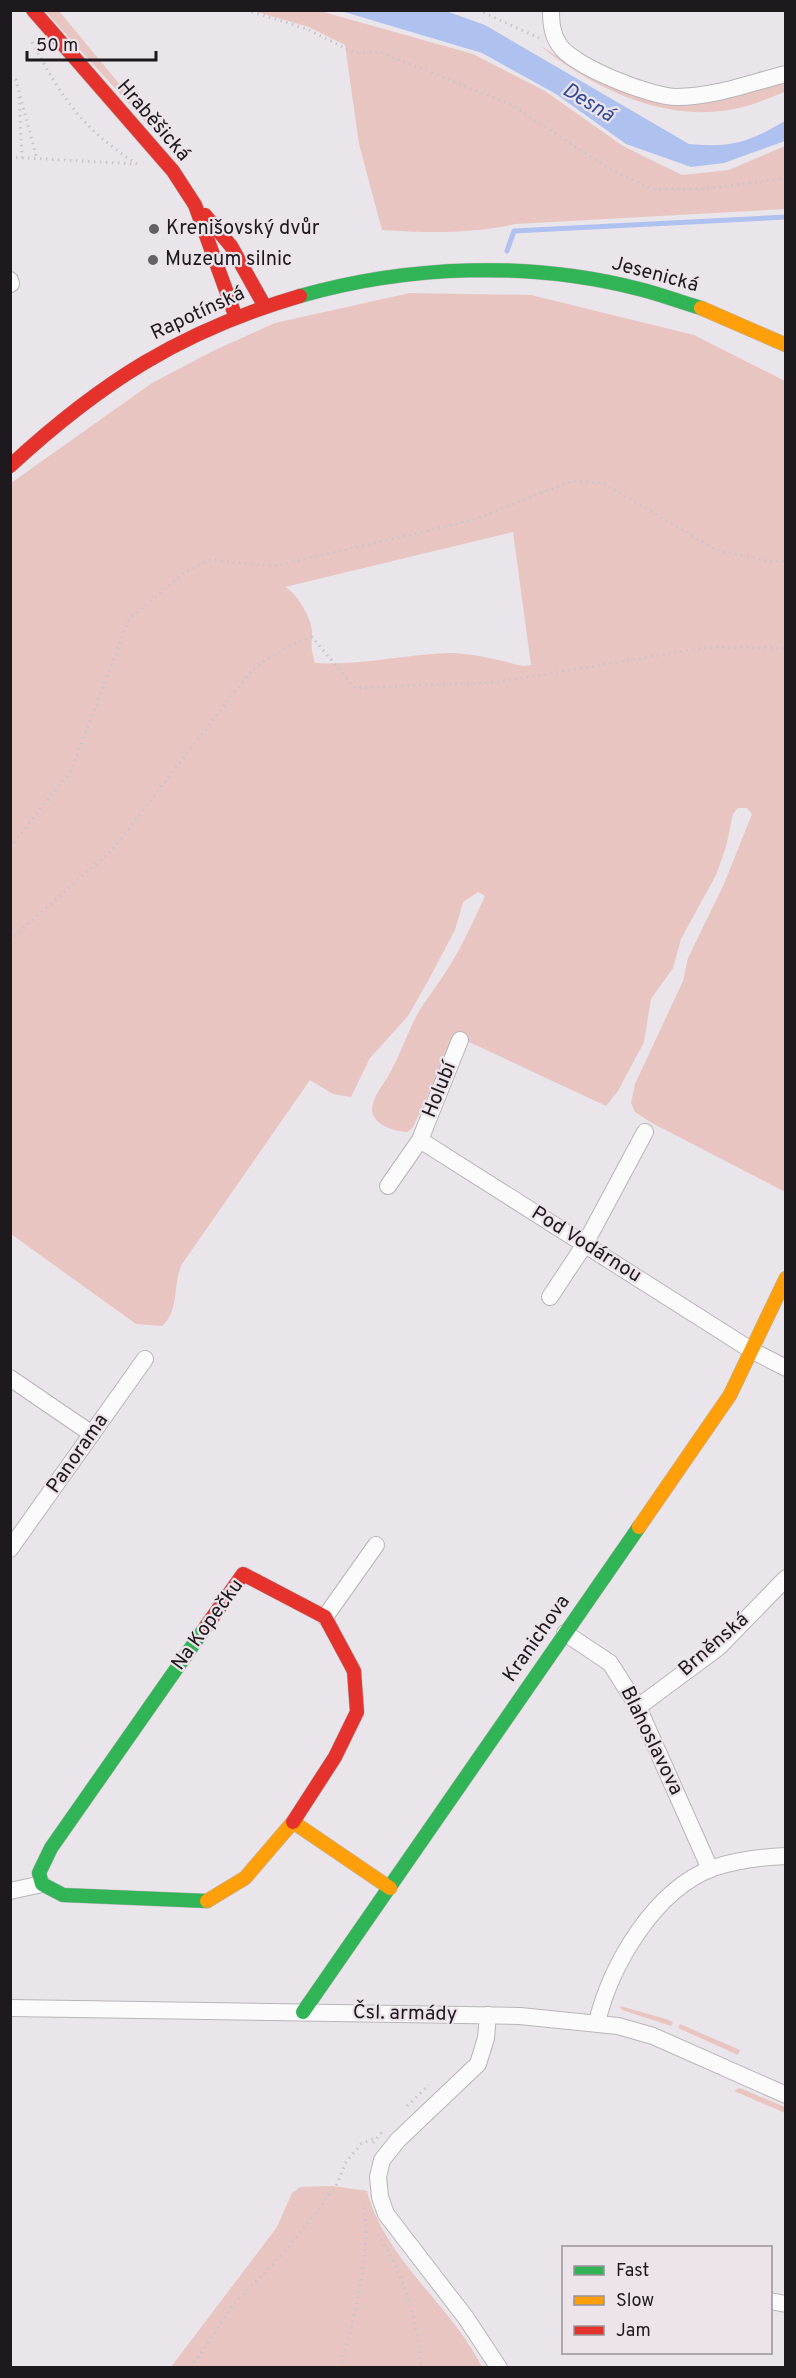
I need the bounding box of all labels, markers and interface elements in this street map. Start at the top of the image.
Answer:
scale bar [27,24,156,62]
text: 50 m [36,35,78,58]
street label: Hraběšická [110,75,196,167]
water label: Desná [557,77,621,130]
place label: Krenišovský dvůr [166,216,320,242]
marker: Krenišovský dvůr [147,222,161,236]
place label: Muzeum silnic [165,247,292,273]
street label: Jesenická [609,251,701,299]
marker: Muzeum silnic [146,253,160,267]
street label: Rapotínská [147,281,249,347]
street label: Holubí [417,1056,464,1122]
street label: Pod Vodárnou [526,1201,646,1289]
street label: Panorama [41,1409,115,1499]
street label: Na Kopečku [166,1574,250,1676]
street label: Kranichova [497,1590,577,1688]
street label: Brněnská [673,1607,755,1683]
street label: Blahoslavova [613,1682,689,1800]
street label: Čsl. armády [353,1998,457,2028]
legend [562,2246,772,2354]
text: Fast [616,2260,649,2283]
text: Slow [616,2290,654,2313]
text: Jam [616,2320,651,2343]

